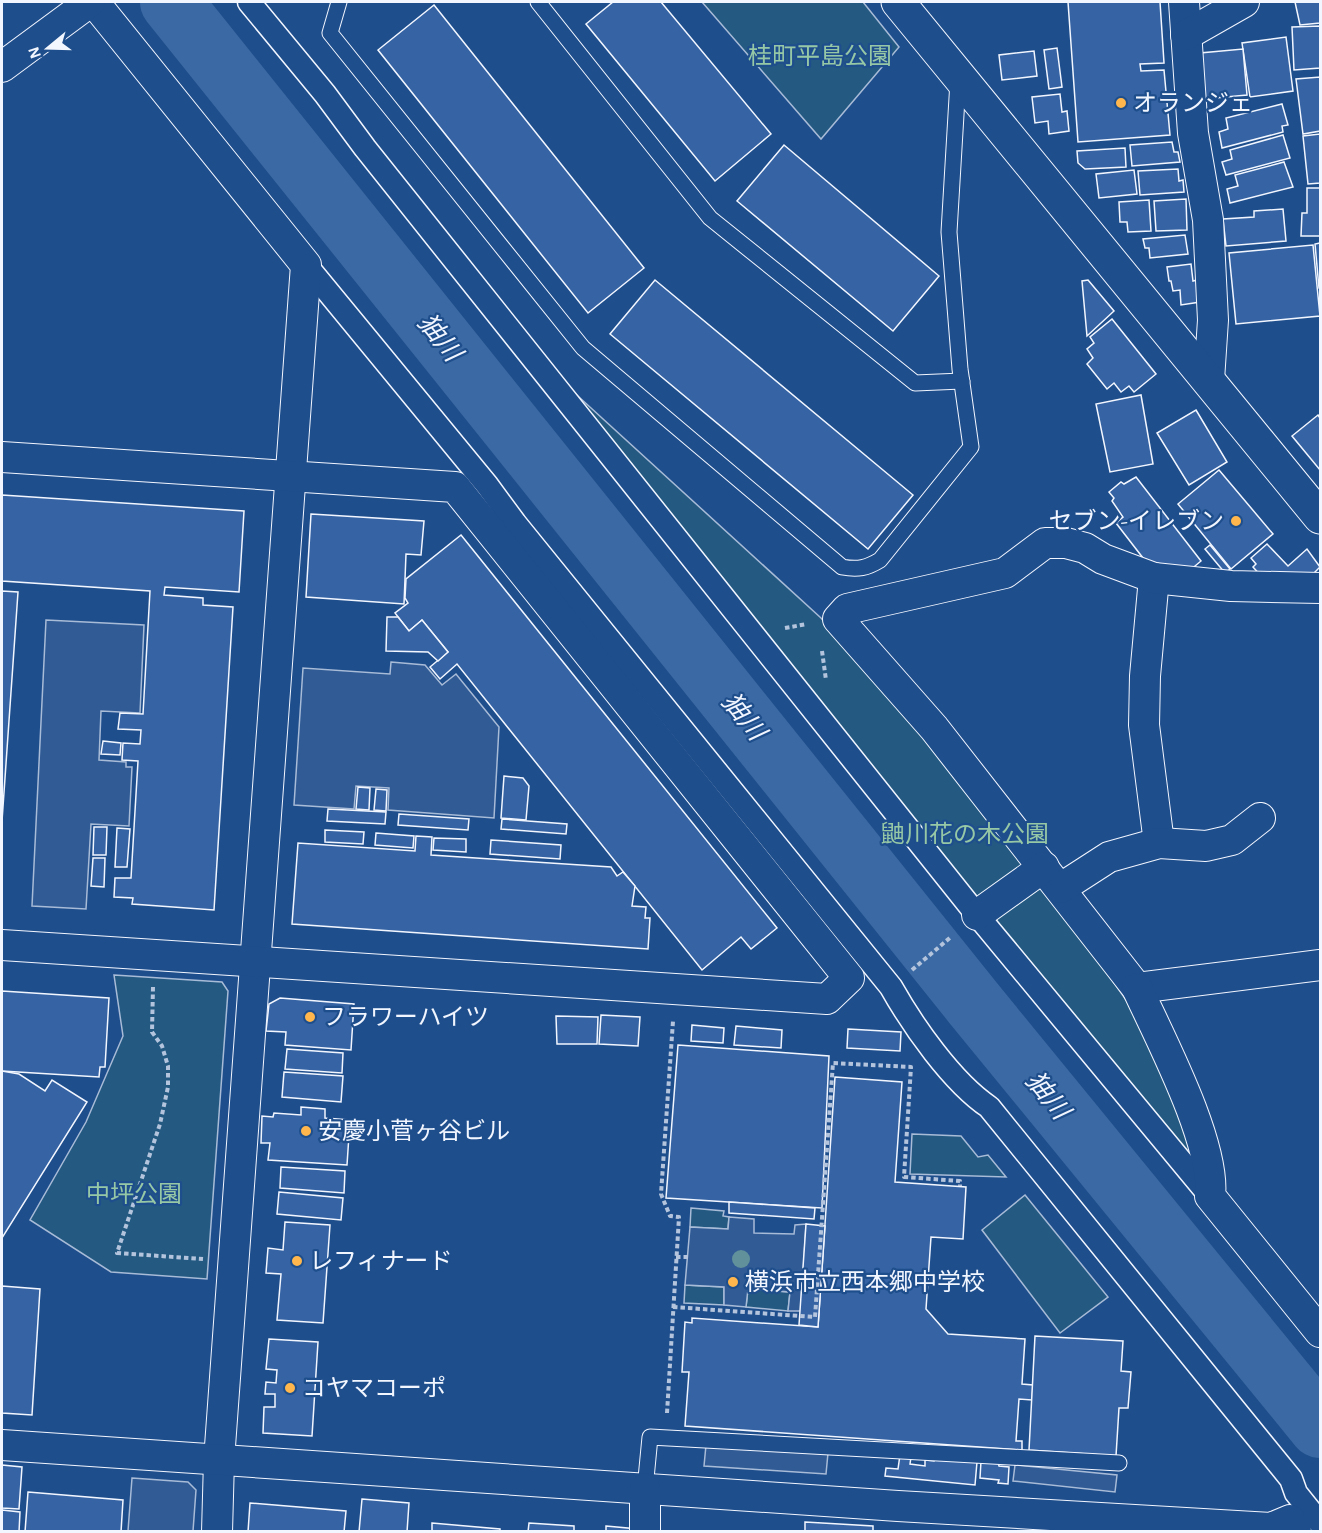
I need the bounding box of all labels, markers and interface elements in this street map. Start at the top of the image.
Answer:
north arrow [18,18,78,78]
park label: 桂町平島公園 [748,43,892,69]
text: N [25,45,44,60]
place label: オランジェ [1133,91,1253,116]
marker: オランジェ [1114,96,1128,110]
water label: 㹨川 [413,309,468,368]
place label: セブン-イレブン [1049,508,1224,534]
marker: セブン-イレブン [1229,514,1243,528]
water label: 㹨川 [717,688,772,747]
park label: 鼬川花の木公園 [881,821,1049,847]
place label: フラワーハイツ [322,1006,489,1030]
marker: フラワーハイツ [303,1010,317,1024]
water label: 㹨川 [1021,1067,1076,1126]
place label: 安慶小菅ヶ谷ビル [318,1118,510,1144]
marker: 安慶小菅ヶ谷ビル [299,1124,313,1138]
park label: 中坪公園 [86,1181,182,1207]
place label: レフィナード [309,1250,453,1274]
marker: レフィナード [290,1254,304,1268]
place label: 横浜市立西本郷中学校 [745,1269,985,1295]
marker: 横浜市立西本郷中学校 [726,1275,740,1289]
place label: コヤマコーポ [302,1375,446,1401]
marker: コヤマコーポ [283,1381,297,1395]

